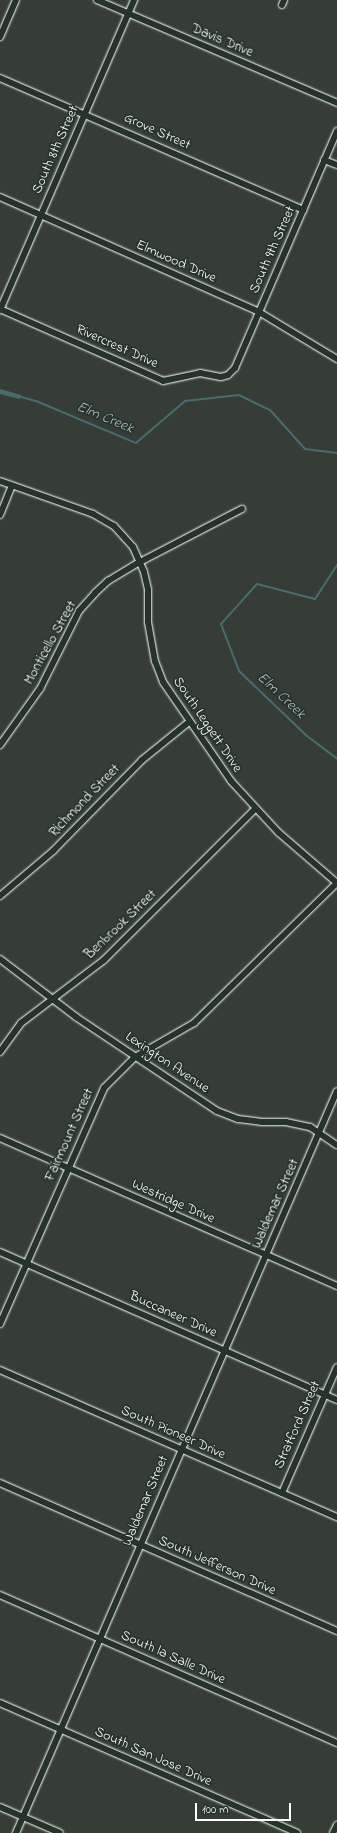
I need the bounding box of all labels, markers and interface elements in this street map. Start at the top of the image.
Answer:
street label: Davis Drive [189,20,255,62]
street label: South 8th Street [29,103,83,197]
street label: Grove Street [121,110,193,154]
street label: South 9th Street [246,204,300,296]
street label: Elmwood Drive [133,237,219,287]
street label: Rivercrest Drive [73,321,161,373]
water label: Elm Creek [74,398,136,438]
street label: Monticello Street [21,598,81,688]
water label: Elm Creek [253,669,309,723]
street label: South Leggett Drive [169,674,245,776]
street label: Richmond Street [46,761,124,841]
street label: Benbrook Street [82,887,160,963]
street label: Lexington Avenue [122,1029,212,1097]
street label: Fairmount Street [42,1086,98,1184]
street label: Waldemar Street [249,1157,303,1251]
street label: Westridge Drive [129,1176,217,1228]
street label: Buccaneer Drive [127,1288,219,1342]
street label: Stratford Street [271,1379,325,1471]
street label: South Pioneer Drive [118,1402,228,1464]
street label: Waldemar Street [119,1453,173,1549]
street label: South Jefferson Drive [156,1533,278,1599]
street label: South la Salle Drive [118,1627,228,1689]
street label: South San Jose Drive [92,1724,214,1790]
scale bar [197,1795,293,1821]
text: 100 m [202,1801,229,1819]

